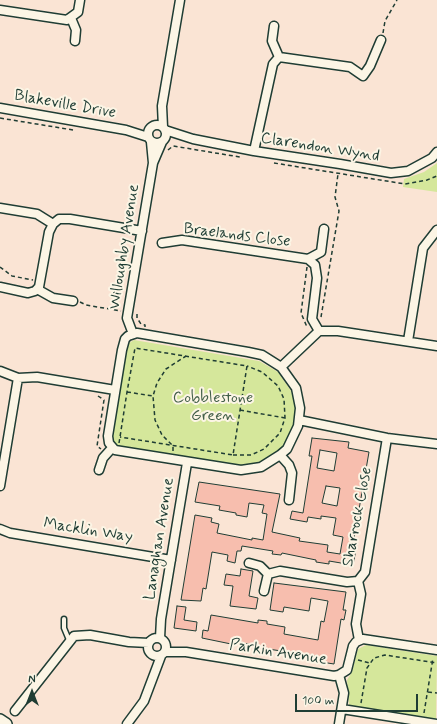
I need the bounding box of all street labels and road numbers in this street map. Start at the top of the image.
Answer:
street label: Blakeville Drive [13,87,117,123]
street label: Clarendon Wynd [259,129,381,167]
street label: Willoughby Avenue [106,183,144,311]
street label: Braelands Close [183,220,291,252]
street label: Sharrock Close [339,466,377,568]
street label: Lanaghan Avenue [141,476,179,602]
street label: Macklin Way [42,514,134,548]
street label: Parkin Avenue [228,636,328,670]

